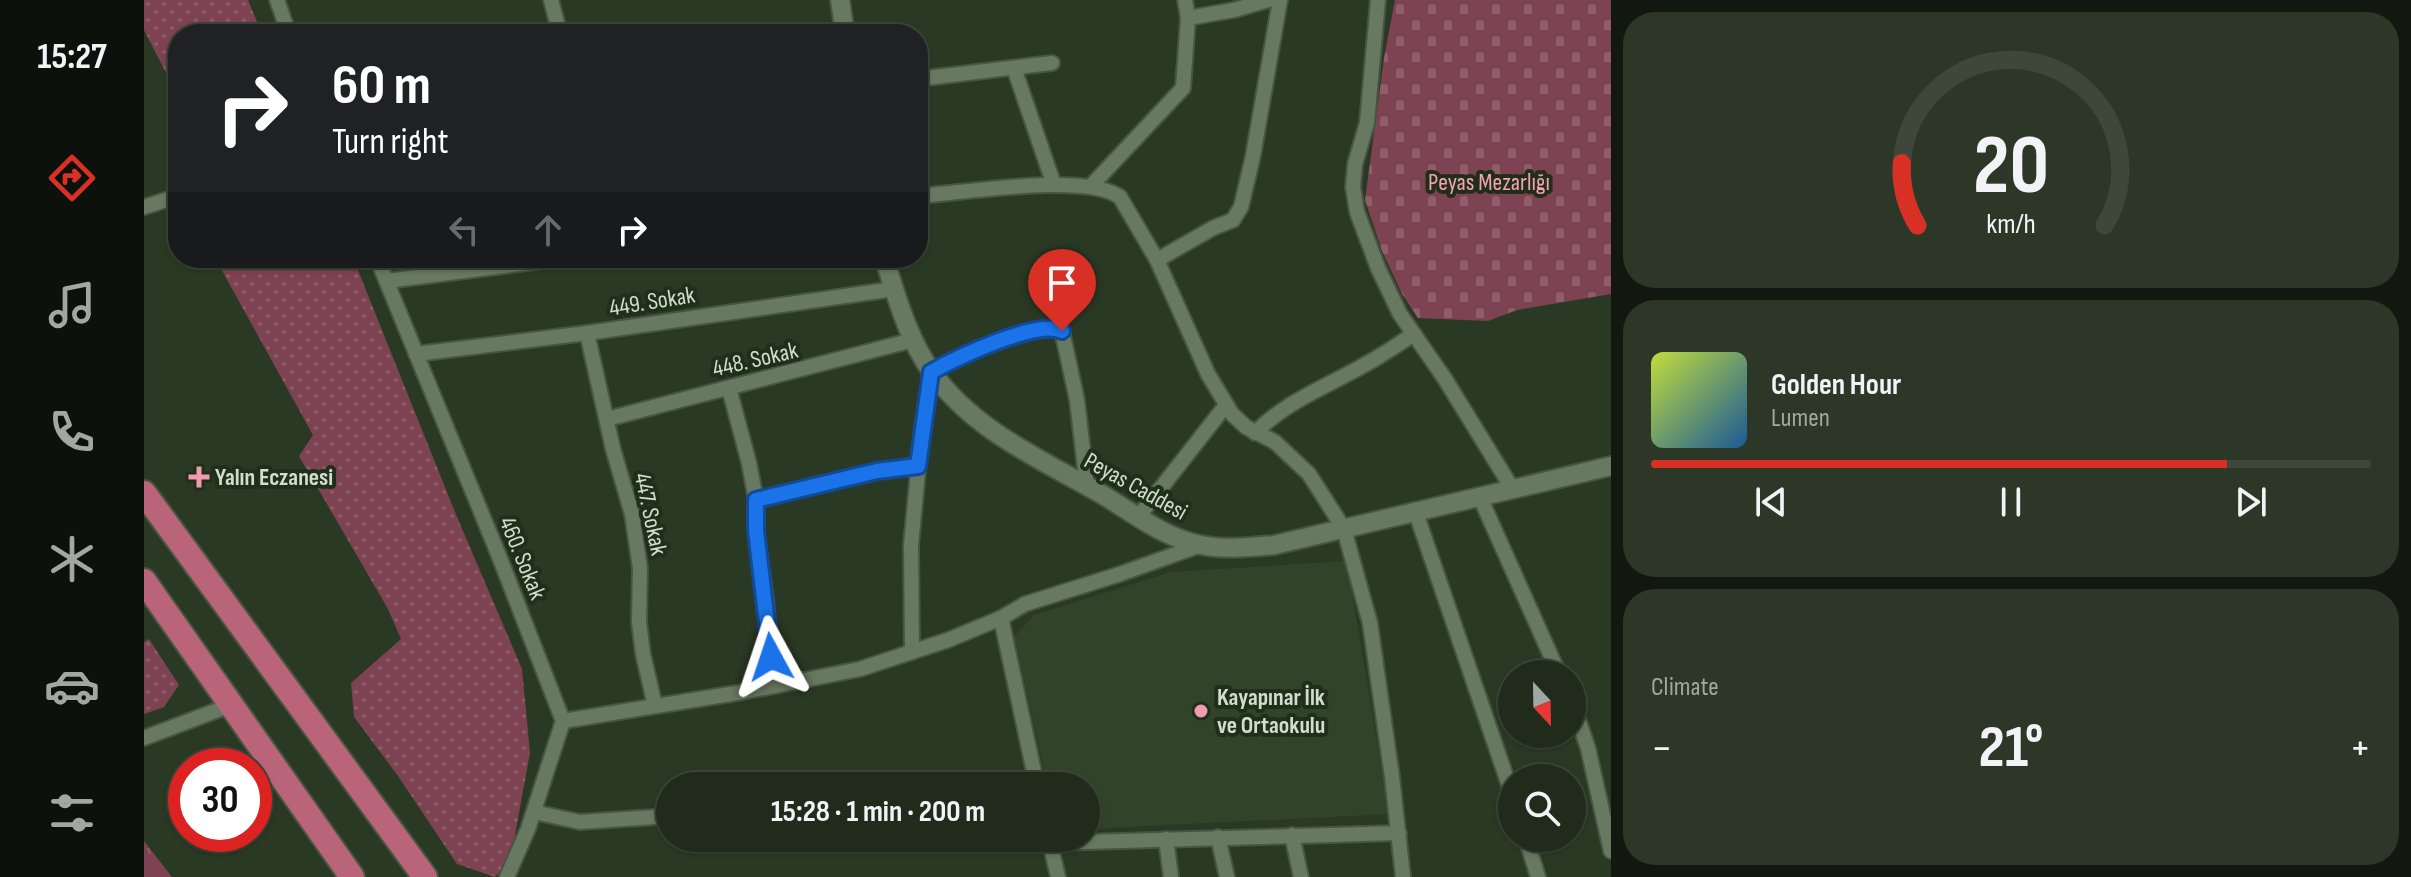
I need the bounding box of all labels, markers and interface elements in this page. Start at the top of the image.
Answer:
text: 15:27 [37,36,107,79]
text: 60 m [332,53,431,120]
icon: right [200,56,304,160]
text: 20 [1973,117,2049,217]
text: Turn right [332,121,449,164]
icon: directions [44,150,100,206]
park label: Peyas Mezarlığı [1428,168,1550,197]
text: km/h [1986,207,2036,242]
icon: left [442,208,486,252]
icon: ahead [526,208,570,252]
icon: right [610,208,654,252]
pin [1028,249,1096,331]
icon: arrive [1040,261,1084,305]
icon: music [44,277,100,333]
street label: 449. Sokak [607,280,697,323]
street label: 448. Sokak [710,336,801,383]
text: Golden Hour [1771,367,1901,403]
text: Lumen [1771,403,1830,434]
icon: phone [44,404,100,460]
street label: Peyas Caddesi [1079,446,1192,527]
place label: Yalın Eczanesi [215,463,333,492]
marker: Yalın Eczanesi [190,468,208,486]
street label: 447. Sokak [628,470,673,558]
icon: previous [1749,480,1793,524]
icon: pause [1989,480,2033,524]
icon: next [2229,480,2273,524]
street label: 460. Sokak [493,513,552,604]
icon: climate [44,531,100,587]
position arrow [729,615,813,699]
icon: car [44,658,100,714]
north arrow [1498,660,1586,748]
map controls [1498,660,1586,852]
text: Climate [1651,672,1719,703]
place label: Kayapınar İlk ve Ortaokulu [1217,683,1325,740]
marker: Kayapınar İlk ve Ortaokulu [1192,702,1210,720]
text: 21° [1978,712,2044,784]
text: − [1651,722,1673,775]
text: + [2349,722,2371,775]
speed limit sign: 30 [168,748,272,852]
button: search [1498,764,1586,852]
icon: filters [44,785,100,841]
text: 15:28 · 1 min · 200 m [771,794,985,830]

